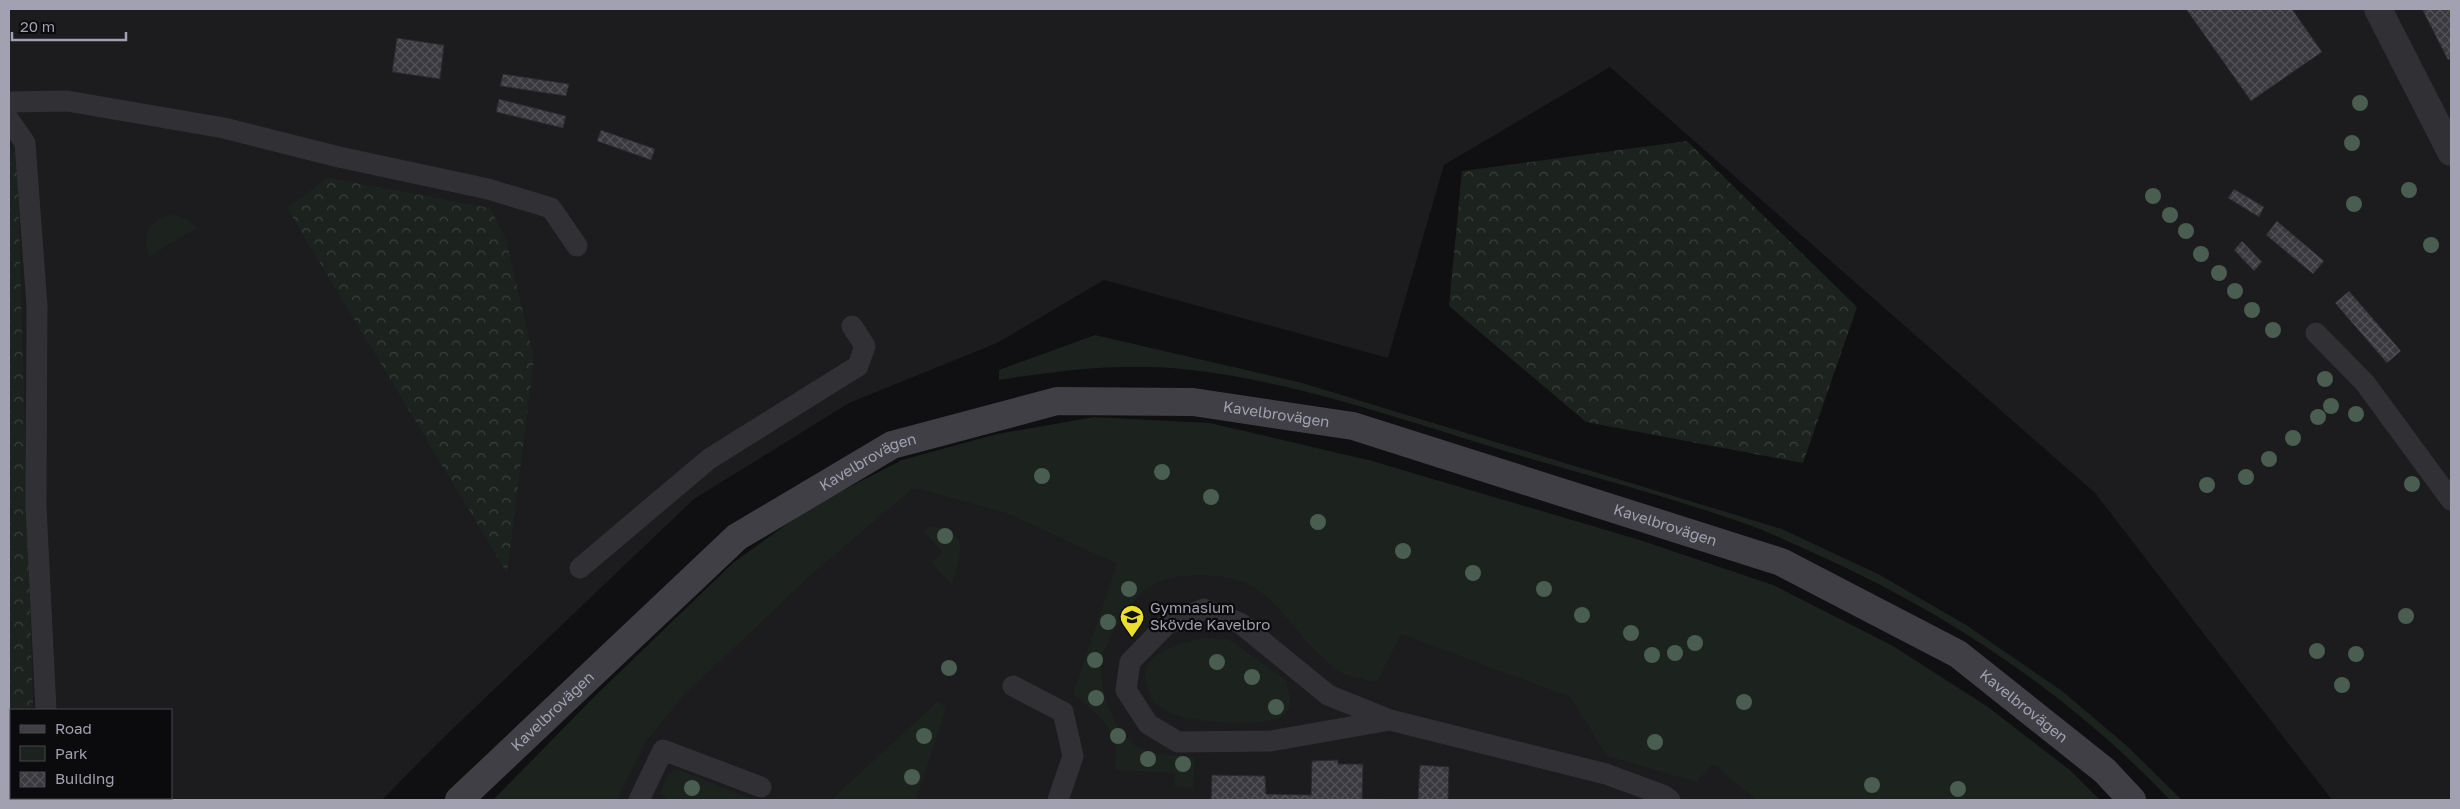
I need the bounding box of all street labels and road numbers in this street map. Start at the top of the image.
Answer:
street label: Kavelbrovägen [1222,397,1331,430]
street label: Kavelbrovägen [816,429,918,494]
street label: Kavelbrovägen [1612,499,1719,549]
street label: Kavelbrovägen [1977,665,2072,746]
street label: Kavelbrovägen [507,667,597,754]

